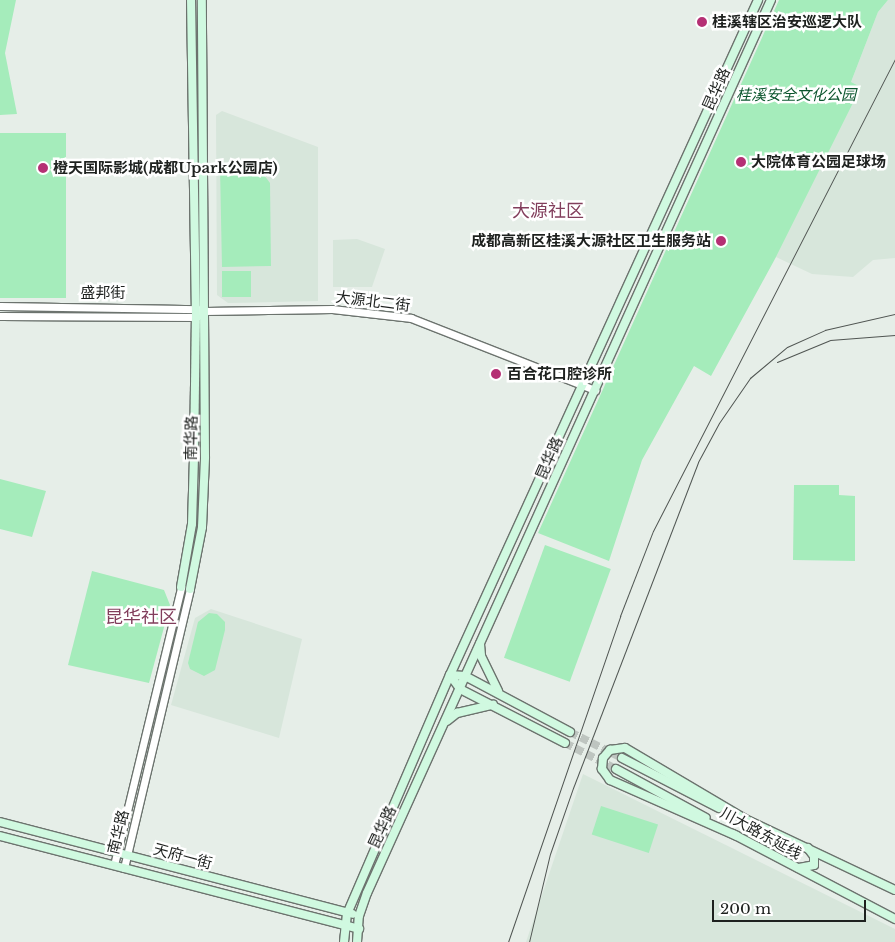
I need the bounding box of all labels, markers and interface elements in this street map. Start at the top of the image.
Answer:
place label: 桂溪辖区治安巡逻大队 [712,13,862,31]
marker: 桂溪辖区治安巡逻大队 [696,16,708,28]
street label: 昆华路 [699,65,733,113]
park label: 桂溪安全文化公园 [736,86,856,104]
place label: 大院体育公园足球场 [751,153,886,171]
marker: 大院体育公园足球场 [735,156,747,168]
place label: 橙天国际影城(成都Upark公园店) [53,159,278,177]
marker: 橙天国际影城(成都Upark公园店) [37,162,49,174]
district label: 大源社区 [512,200,584,222]
place label: 成都高新区桂溪大源社区卫生服务站 [471,232,711,250]
marker: 成都高新区桂溪大源社区卫生服务站 [715,235,727,247]
street label: 盛邦街 [81,284,125,302]
street label: 大源北二街 [335,287,411,315]
place label: 百合花口腔诊所 [507,365,612,383]
marker: 百合花口腔诊所 [489,367,503,381]
street label: 南华路 [182,415,200,461]
street label: 昆华路 [532,434,566,482]
district label: 昆华社区 [105,606,177,628]
street label: 昆华路 [364,803,400,851]
street label: 川大路东延线 [717,803,805,863]
street label: 南华路 [104,808,132,856]
street label: 天府一街 [152,840,214,872]
scale bar [715,890,869,922]
text: 200 m [720,899,771,918]

